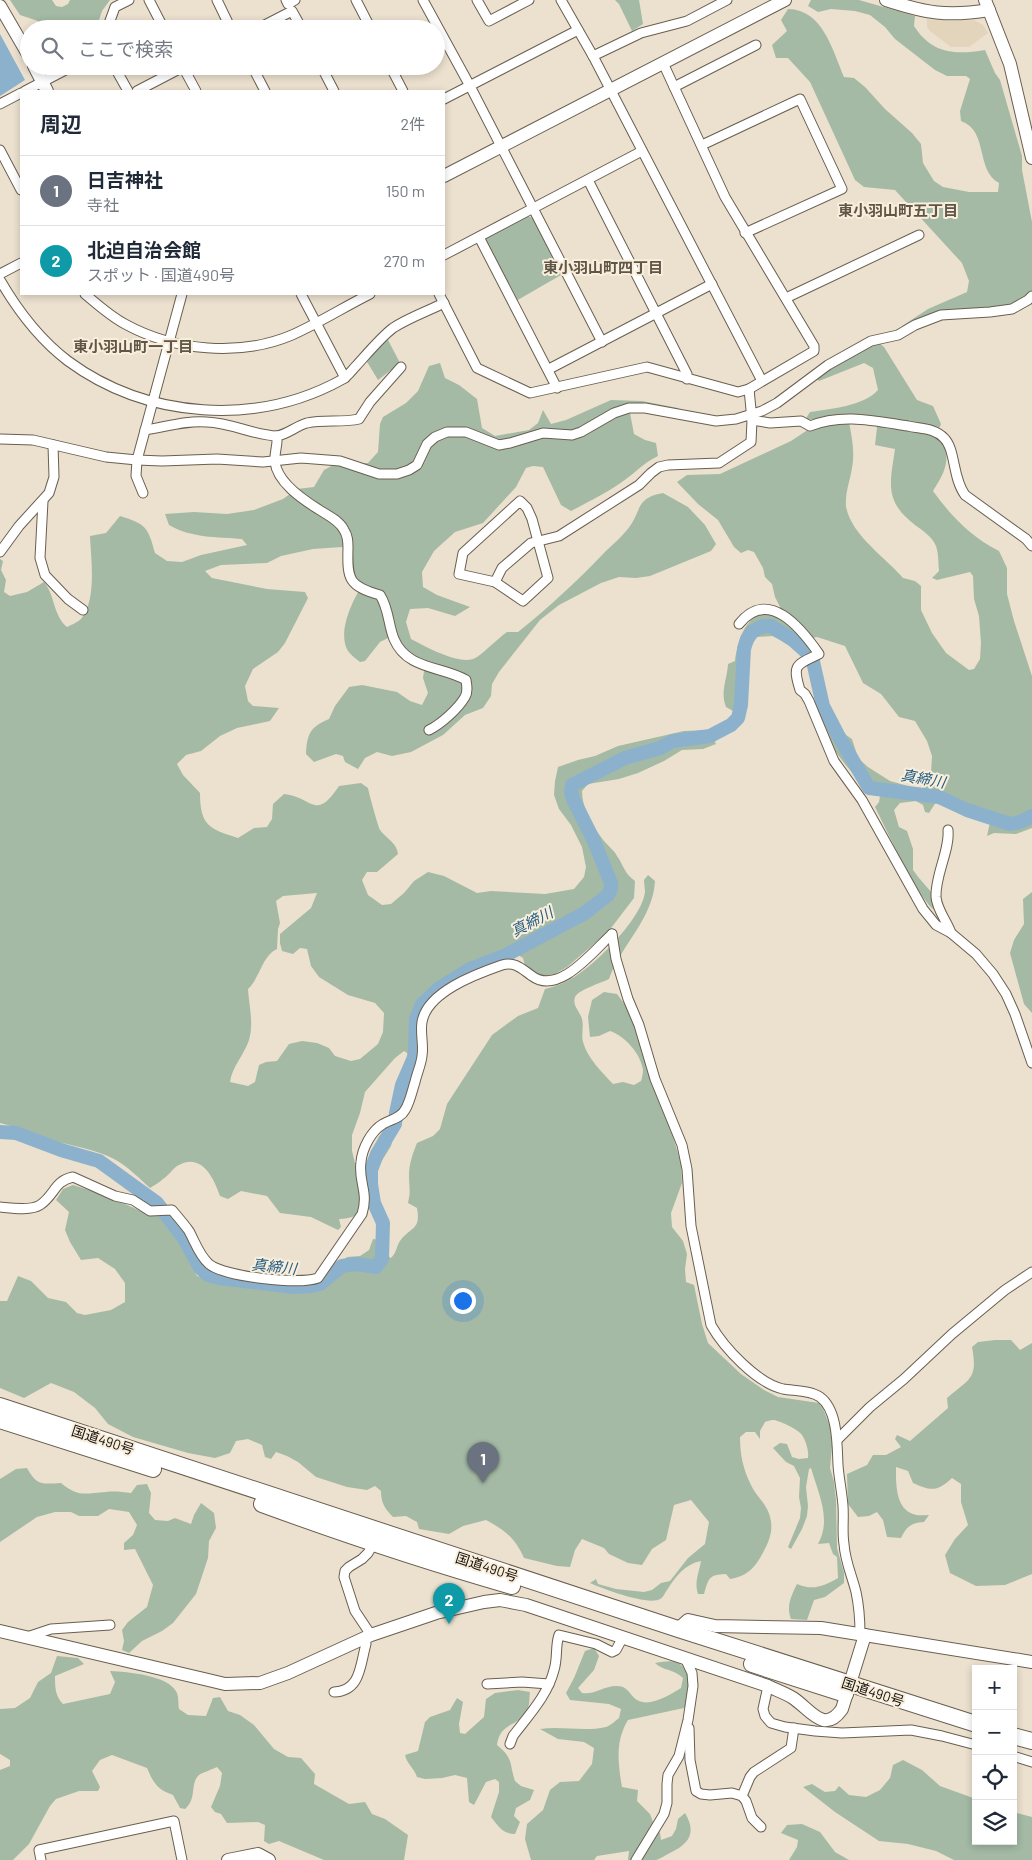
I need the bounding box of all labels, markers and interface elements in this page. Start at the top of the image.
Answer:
search box [20,20,445,75]
icon: search [38,34,66,62]
text: ここで検索 [78,37,173,60]
text: 周辺 [40,111,82,136]
text: 2件 [400,114,425,133]
text: 日吉神社 [87,168,163,191]
text: 1 [53,181,59,200]
text: 150 m [386,181,425,200]
text: 寺社 [87,195,119,214]
district label: 東小羽山町五丁目 [838,201,958,219]
text: 北迫自治会館 [87,238,201,261]
text: 2 [52,251,60,270]
text: 270 m [383,251,425,270]
district label: 東小羽山町四丁目 [543,258,663,276]
text: スポット · 国道490号 [87,265,235,284]
district label: 東小羽山町一丁目 [73,337,193,355]
water label: 真締川 [899,765,949,791]
water label: 真締川 [507,902,557,940]
water label: 真締川 [251,1255,299,1278]
your location [450,1288,476,1314]
street label: 国道490号 [70,1421,137,1458]
pin: 1 [467,1442,499,1483]
street label: 国道490号 [454,1548,521,1585]
pin: 2 [433,1583,465,1624]
map controls [972,1665,1017,1845]
button: + [972,1665,1017,1710]
street label: 国道490号 [840,1673,907,1710]
button: − [972,1710,1017,1755]
button: locate [972,1755,1017,1800]
button: layers [972,1800,1017,1845]

